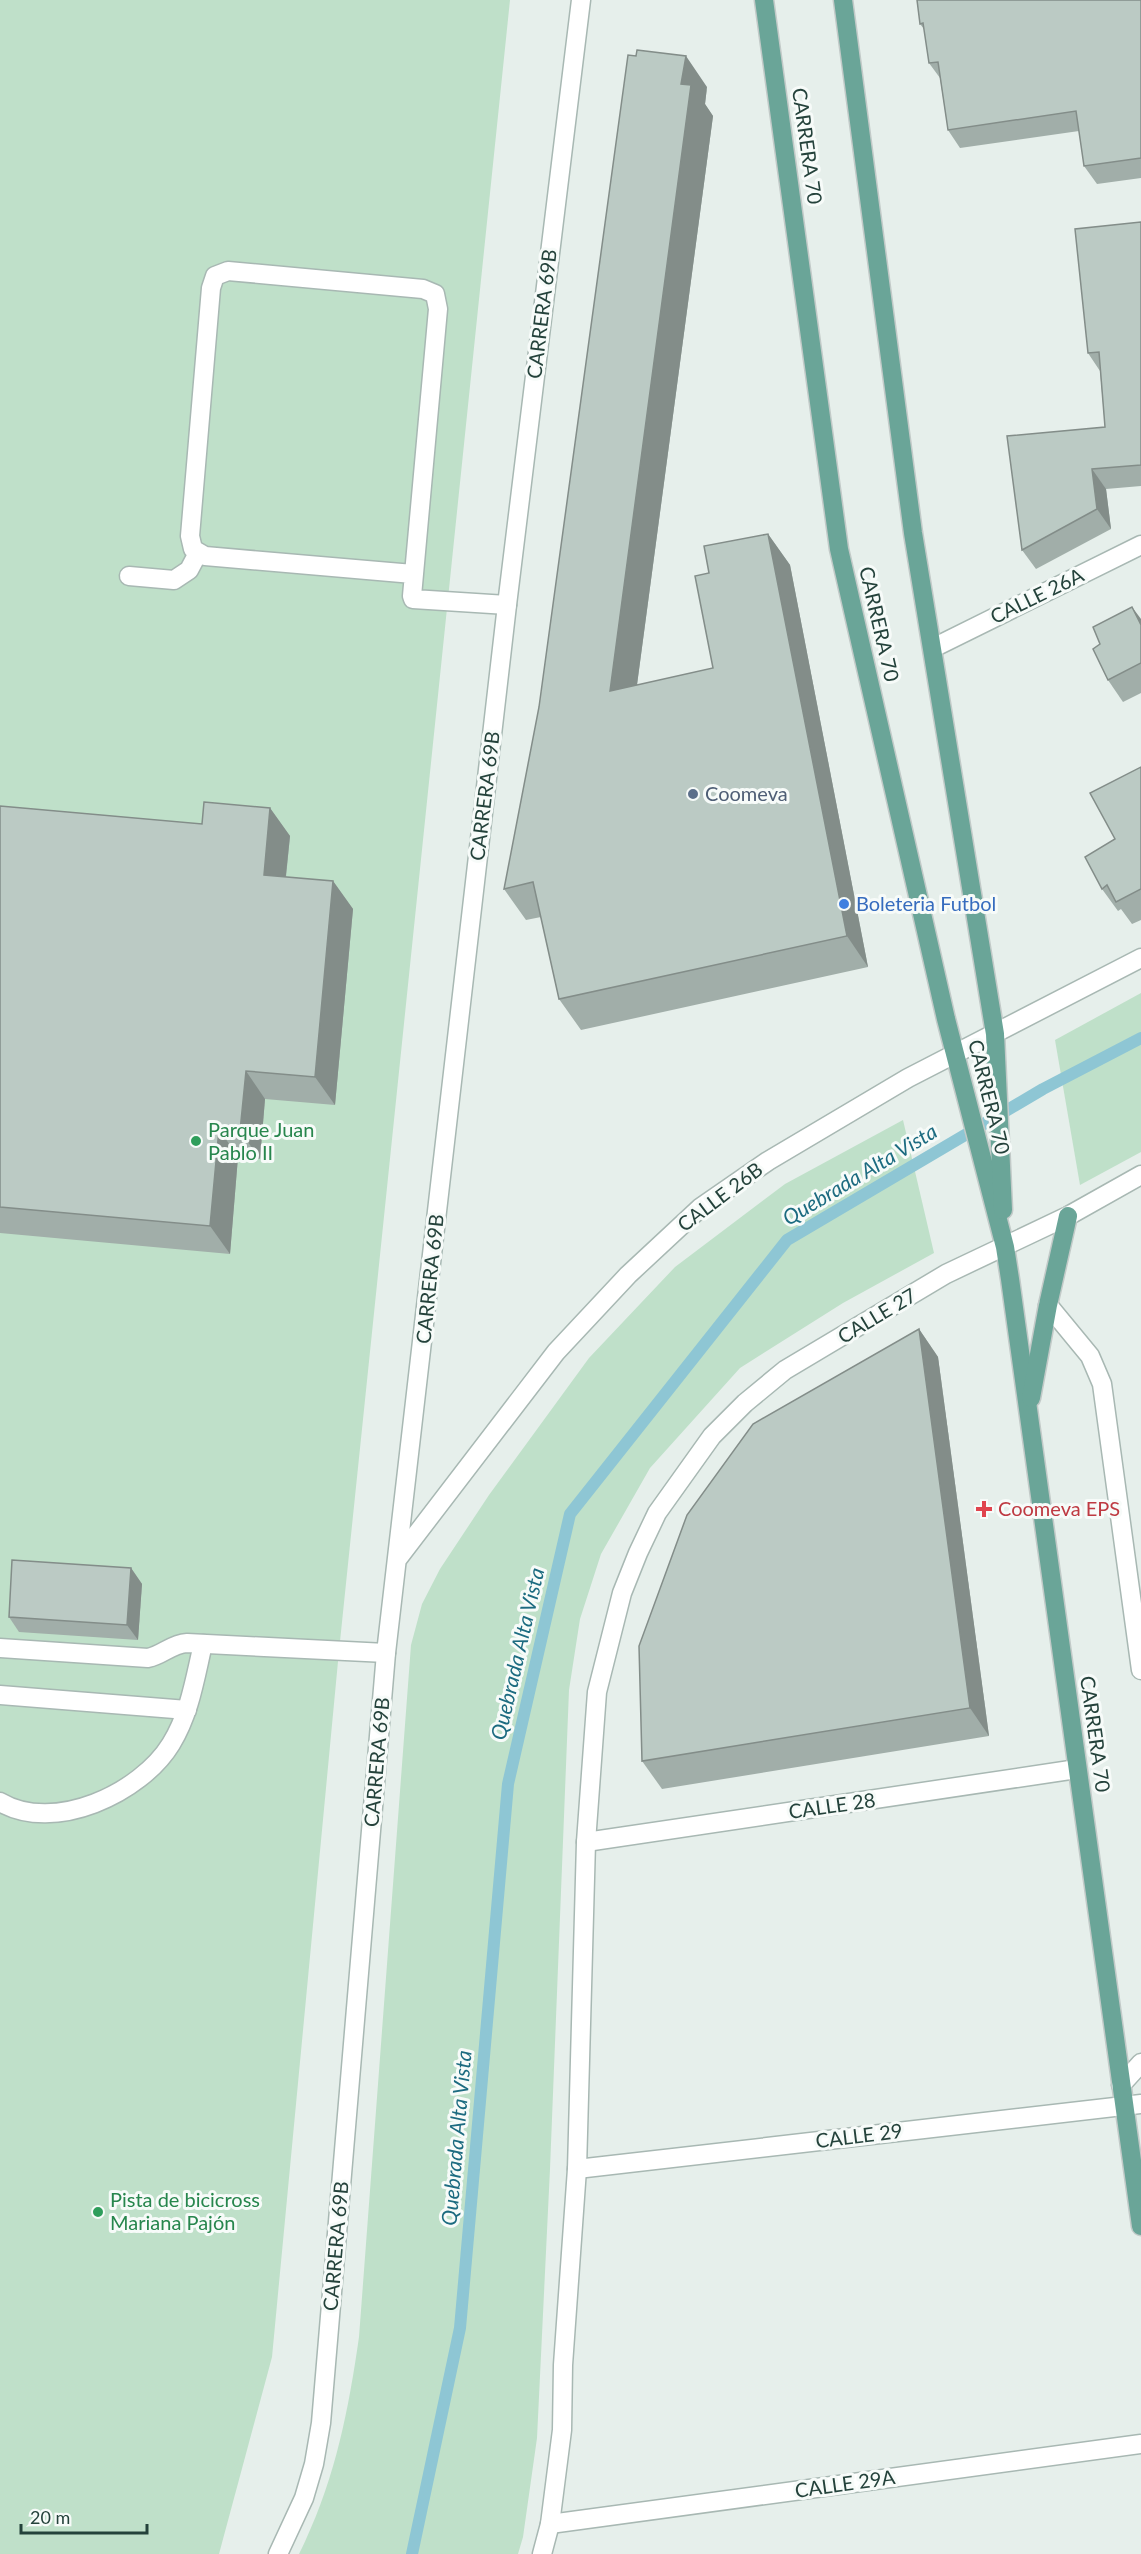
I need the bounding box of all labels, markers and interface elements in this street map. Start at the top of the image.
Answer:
street label: CARRERA 70 [788,86,828,206]
street label: CARRERA 69B [521,248,561,380]
street label: CALLE 26A [986,562,1088,628]
street label: CARRERA 70 [855,564,905,684]
street label: CARRERA 69B [464,730,504,862]
place label: Coomeva [705,781,788,805]
marker: Coomeva [686,787,700,801]
place label: Boleteria Futbol [856,891,996,915]
marker: Boleteria Futbol [837,897,851,911]
street label: CARRERA 70 [964,1037,1016,1157]
place label: Parque Juan Pablo II [208,1117,314,1164]
water label: Quebrada Alta Vista [777,1118,941,1230]
marker: Parque Juan Pablo II [189,1134,203,1148]
street label: CALLE 26B [672,1156,767,1236]
street label: CARRERA 69B [410,1213,448,1345]
street label: CALLE 27 [833,1282,920,1348]
place label: Coomeva EPS [998,1496,1120,1520]
marker: Coomeva EPS [975,1500,993,1518]
water label: Quebrada Alta Vista [485,1565,549,1742]
street label: CARRERA 70 [1076,1674,1116,1794]
street label: CARRERA 69B [358,1696,394,1828]
street label: CALLE 28 [787,1787,877,1823]
water label: Quebrada Alta Vista [435,2049,476,2227]
street label: CALLE 29 [814,2118,904,2152]
street label: CARRERA 69B [317,2180,353,2312]
place label: Pista de bicicross Mariana Pajón [110,2187,260,2234]
marker: Pista de bicicross Mariana Pajón [91,2205,105,2219]
street label: CALLE 29A [793,2464,897,2502]
scale bar [21,2497,147,2535]
text: 20 m [30,2506,70,2528]

